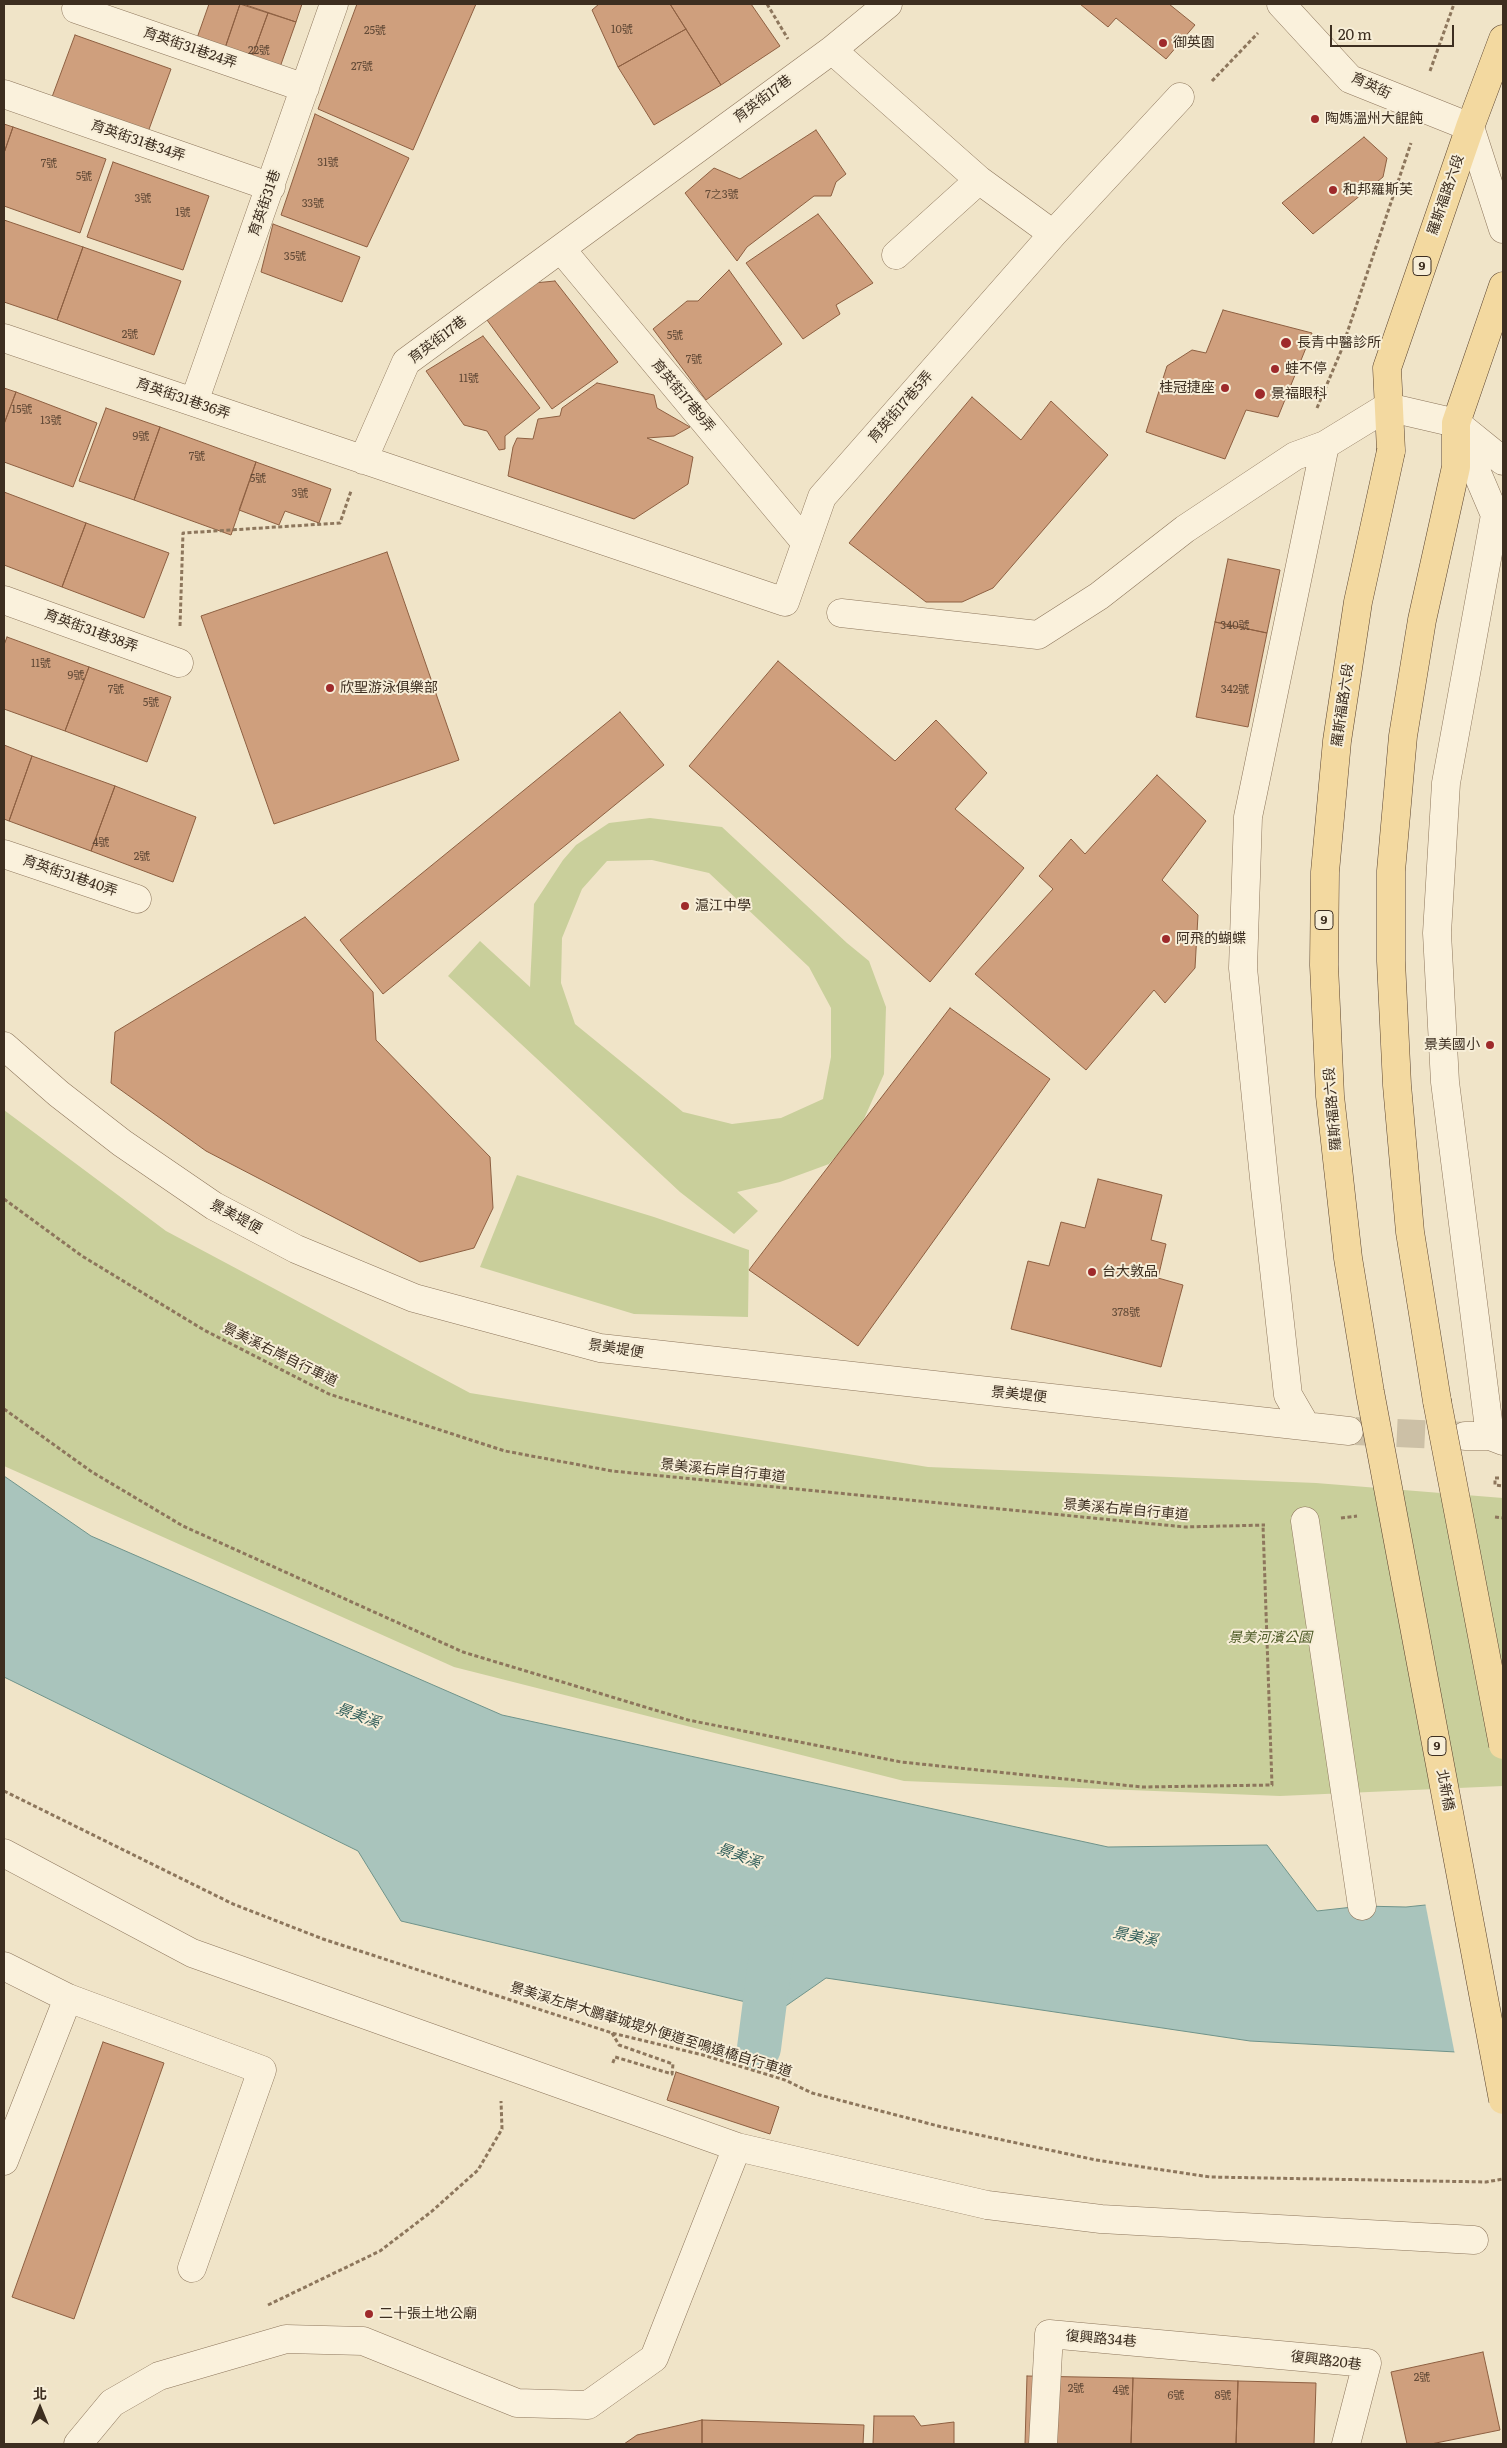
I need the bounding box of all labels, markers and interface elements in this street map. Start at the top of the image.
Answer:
scale bar [1332,15,1456,47]
text: 20 m [1338,22,1372,45]
house number: 10號 [611,23,633,37]
street label: 育英街31巷24弄 [141,24,239,72]
house number: 25號 [364,24,386,38]
place label: 御英園 [1173,35,1215,51]
marker: 御英園 [1157,37,1169,49]
house number: 22號 [248,44,270,58]
house number: 27號 [351,60,373,74]
street label: 育英街 [1348,70,1394,102]
street label: 育英街17巷 [731,72,795,126]
place label: 陶媽溫州大餛飩 [1325,111,1423,127]
marker: 陶媽溫州大餛飩 [1309,113,1321,125]
street label: 育英街31巷34弄 [89,117,187,165]
street label: 羅斯福路六段 [1424,153,1468,237]
house number: 31號 [317,156,339,170]
house number: 7號 [41,157,57,171]
street label: 育英街31巷 [246,168,284,238]
house number: 5號 [76,170,92,184]
place label: 和邦羅斯芙 [1343,182,1413,198]
marker: 和邦羅斯芙 [1327,184,1339,196]
house number: 7之3號 [705,188,739,202]
house number: 3號 [135,192,151,206]
house number: 33號 [302,197,324,211]
house number: 1號 [175,206,191,220]
house number: 35號 [284,250,306,264]
road number: 9 [1413,256,1431,276]
street label: 育英街17巷 [406,313,470,367]
house number: 2號 [122,328,138,342]
house number: 5號 [667,329,683,343]
place label: 長青中醫診所 [1297,335,1381,351]
marker: 長青中醫診所 [1279,336,1293,350]
house number: 7號 [686,353,702,367]
street label: 育英街17巷9弄 [648,356,718,436]
place label: 蛙不停 [1285,361,1327,377]
marker: 蛙不停 [1269,363,1281,375]
street label: 育英街17巷5弄 [865,368,937,446]
house number: 11號 [459,372,479,386]
street label: 育英街31巷36弄 [134,375,232,423]
place label: 桂冠捷座 [1159,380,1215,396]
marker: 桂冠捷座 [1219,382,1231,394]
place label: 景福眼科 [1271,386,1327,402]
marker: 景福眼科 [1253,387,1267,401]
house number: 15號 [11,403,33,417]
house number: 13號 [40,414,62,428]
house number: 9號 [133,430,149,444]
house number: 7號 [189,450,205,464]
house number: 5號 [250,472,266,486]
house number: 3號 [292,487,308,501]
street label: 育英街31巷38弄 [42,606,140,656]
house number: 340號 [1220,619,1250,633]
house number: 11號 [31,657,51,671]
street label: 羅斯福路六段 [1329,662,1357,748]
house number: 9號 [68,669,84,683]
place label: 欣聖游泳俱樂部 [340,680,438,696]
marker: 欣聖游泳俱樂部 [324,682,336,694]
house number: 7號 [108,683,124,697]
house number: 342號 [1221,683,1249,697]
house number: 5號 [143,696,159,710]
house number: 4號 [92,836,110,850]
house number: 2號 [134,850,150,864]
street label: 育英街31巷40弄 [20,852,120,900]
place label: 滬江中學 [695,898,751,914]
marker: 滬江中學 [679,900,691,912]
road number: 9 [1315,910,1333,930]
place label: 阿飛的蝴蝶 [1176,931,1246,947]
marker: 阿飛的蝴蝶 [1160,933,1172,945]
place label: 景美國小 [1424,1037,1480,1053]
marker: 景美國小 [1484,1039,1496,1051]
street label: 羅斯福路六段 [1321,1066,1345,1152]
street label: 景美堤便 [207,1196,265,1238]
place label: 台大敦品 [1102,1264,1158,1280]
marker: 台大敦品 [1086,1266,1098,1278]
house number: 378號 [1112,1306,1140,1320]
street label: 景美溪右岸自行車道 [220,1320,340,1390]
street label: 景美堤便 [587,1336,645,1362]
street label: 景美堤便 [990,1384,1048,1406]
street label: 景美溪右岸自行車道 [659,1456,787,1486]
street label: 景美溪右岸自行車道 [1063,1496,1189,1524]
park label: 景美河濱公園 [1228,1630,1312,1646]
water label: 景美溪 [334,1700,382,1732]
road number: 9 [1428,1736,1446,1755]
street label: 北新橋 [1433,1768,1457,1812]
water label: 景美溪 [715,1840,763,1872]
water label: 景美溪 [1111,1924,1159,1950]
street label: 景美溪左岸大鵬華城堤外便道至鳴遠橋自行車道 [508,1979,794,2081]
place label: 二十張土地公廟 [379,2306,477,2322]
marker: 二十張土地公廟 [363,2308,375,2320]
street label: 復興路34巷 [1065,2328,1137,2350]
street label: 復興路20巷 [1290,2348,1362,2374]
house number: 2號 [1414,2371,1430,2385]
house number: 2號 [1068,2382,1084,2396]
north arrow [15,2383,65,2433]
text: 北 [33,2383,47,2403]
house number: 4號 [1112,2384,1130,2398]
house number: 6號 [1168,2389,1184,2403]
house number: 8號 [1214,2389,1232,2403]

